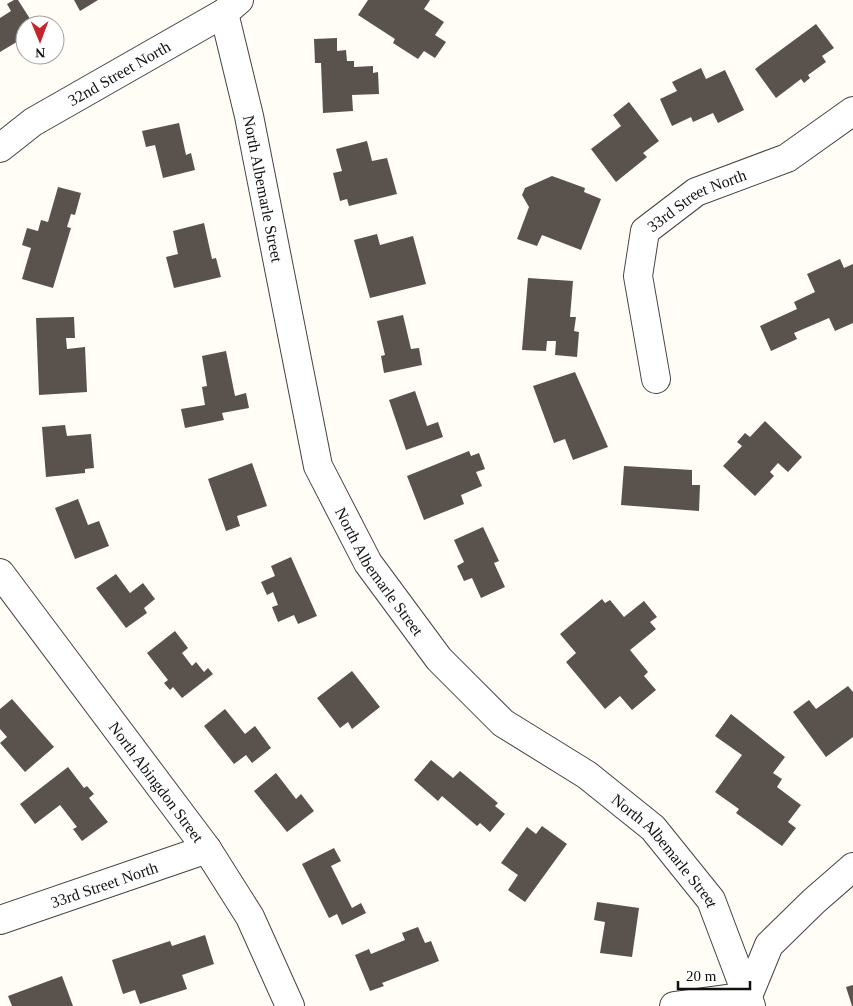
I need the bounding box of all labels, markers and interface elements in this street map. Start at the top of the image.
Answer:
north arrow [15,15,65,65]
street label: 32nd Street North [65,37,173,109]
text: N [35,45,45,60]
street label: North Albemarle Street [241,114,286,264]
street label: 33rd Street North [644,166,748,235]
street label: North Albemarle Street [332,504,427,639]
street label: North Abingdon Street [106,718,207,846]
street label: North Albemarle Street [609,790,722,910]
street label: 33rd Street North [48,858,160,911]
scale bar [678,958,750,990]
text: 20 m [686,968,717,984]

